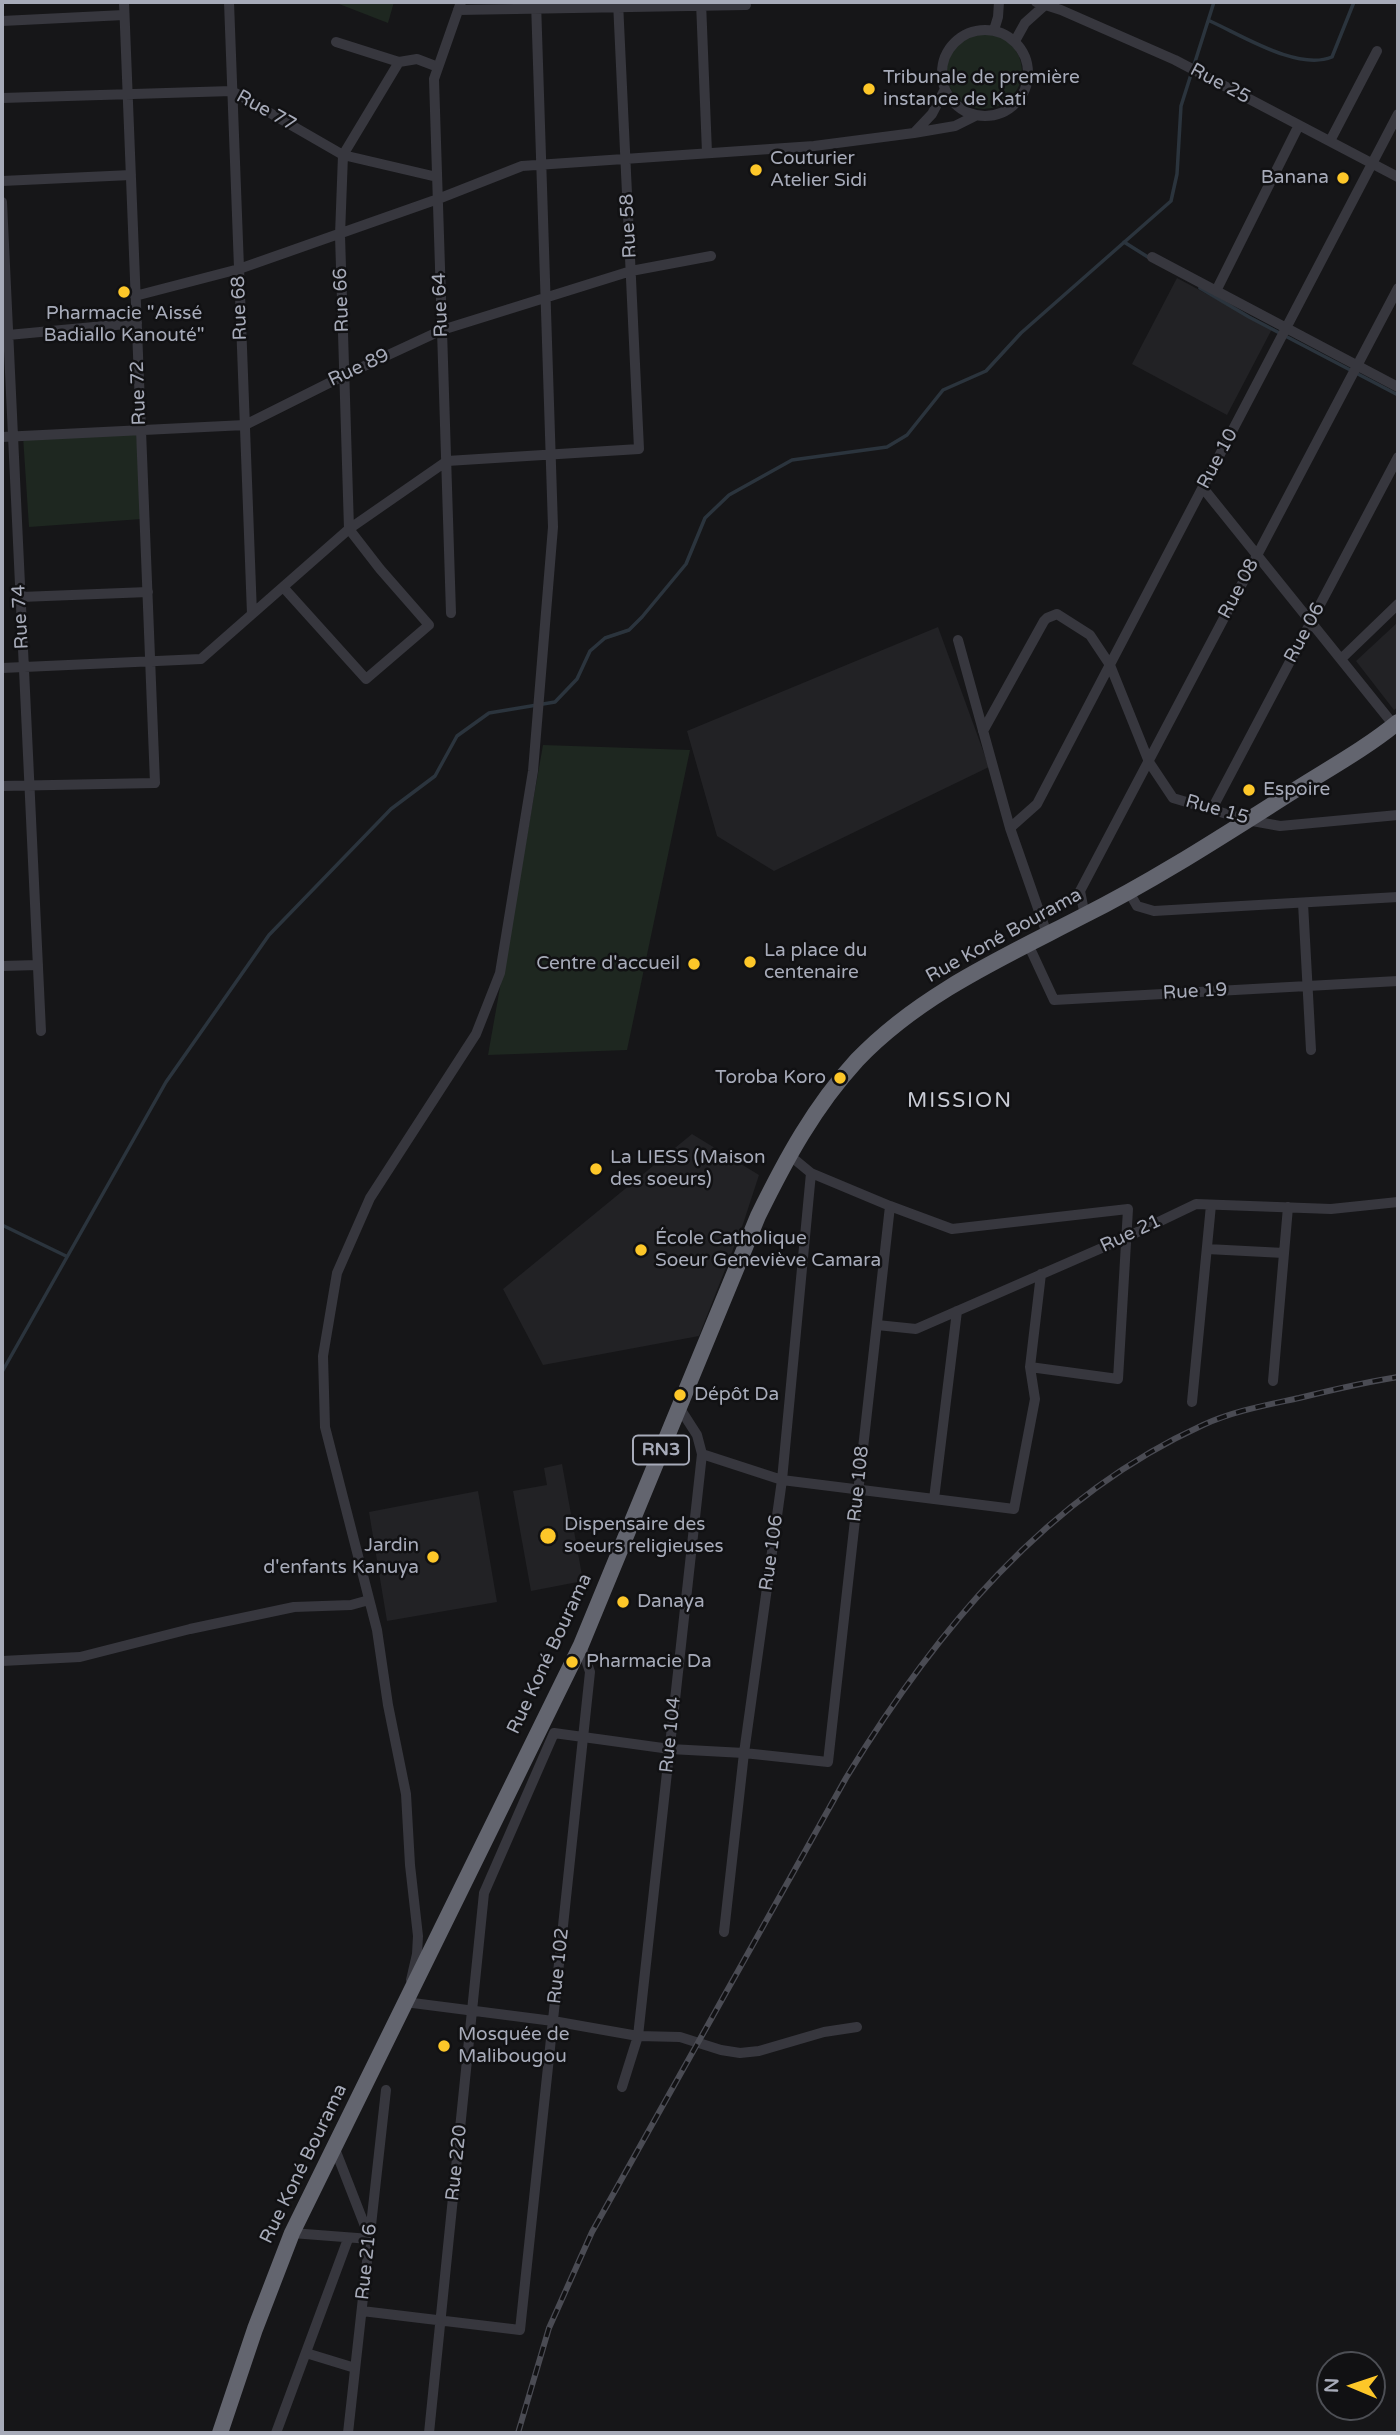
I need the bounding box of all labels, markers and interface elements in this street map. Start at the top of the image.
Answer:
street label: Rue 25 [1186,59,1254,109]
place label: Tribunale de première instance de Kati [883,67,1080,111]
marker: Tribunale de première instance de Kati [861,81,877,97]
street label: Rue 77 [232,85,300,137]
place label: Couturier Atelier Sidi [770,148,867,192]
marker: Couturier Atelier Sidi [748,162,764,178]
place label: Banana [1261,167,1329,189]
marker: Banana [1335,170,1351,186]
street label: Rue 58 [616,193,642,259]
street label: Rue 66 [329,267,355,333]
street label: Rue 64 [428,272,454,338]
street label: Rue 68 [227,275,253,341]
marker: Pharmacie "Aissé Badiallo Kanouté" [116,284,132,300]
place label: Pharmacie "Aissé Badiallo Kanouté" [44,303,204,347]
street label: Rue 89 [325,344,393,392]
street label: Rue 72 [126,360,152,426]
street label: Rue 10 [1193,425,1243,493]
street label: Rue 08 [1214,555,1264,623]
street label: Rue 74 [8,584,34,650]
street label: Rue 06 [1280,599,1330,667]
place label: Espoire [1263,779,1330,801]
marker: Espoire [1241,782,1257,798]
street label: Rue 15 [1183,790,1251,830]
street label: Rue Koné Bourama [922,884,1086,988]
place label: La place du centenaire [764,940,867,984]
place label: Centre d'accueil [536,953,680,975]
marker: La place du centenaire [742,954,758,970]
marker: Centre d'accueil [686,956,702,972]
street label: Rue 19 [1162,979,1228,1005]
place label: Toroba Koro [715,1067,826,1089]
marker: Toroba Koro [832,1070,848,1086]
district label: MISSION [908,1088,1012,1114]
place label: La LIESS (Maison des soeurs) [610,1147,766,1191]
marker: La LIESS (Maison des soeurs) [588,1161,604,1177]
street label: Rue 21 [1097,1210,1165,1258]
place label: École Catholique Soeur Geneviève Camara [655,1228,881,1272]
marker: École Catholique Soeur Geneviève Camara [633,1242,649,1258]
place label: Dépôt Da [694,1384,779,1406]
marker: Dépôt Da [672,1387,688,1403]
road number: RN3 [633,1436,689,1464]
street label: Rue 108 [844,1445,874,1523]
street label: Rue 106 [755,1513,789,1593]
place label: Dispensaire des soeurs religieuses [564,1514,724,1558]
marker: Dispensaire des soeurs religieuses [538,1526,558,1546]
place label: Jardin d'enfants Kanuya [263,1535,419,1579]
marker: Jardin d'enfants Kanuya [425,1549,441,1565]
street label: Rue Koné Bourama [503,1570,597,1738]
place label: Danaya [637,1591,705,1613]
marker: Danaya [615,1594,631,1610]
place label: Pharmacie Da [586,1651,712,1673]
marker: Pharmacie Da [564,1654,580,1670]
street label: Rue 104 [656,1696,686,1774]
street label: Rue 102 [544,1927,574,2005]
place label: Mosquée de Malibougou [458,2024,570,2068]
marker: Mosquée de Malibougou [436,2038,452,2054]
street label: Rue Koné Bourama [255,2081,353,2247]
street label: Rue 220 [442,2124,472,2202]
street label: Rue 216 [352,2223,382,2301]
north arrow [1316,2351,1386,2421]
text: N [1321,2377,1343,2393]

